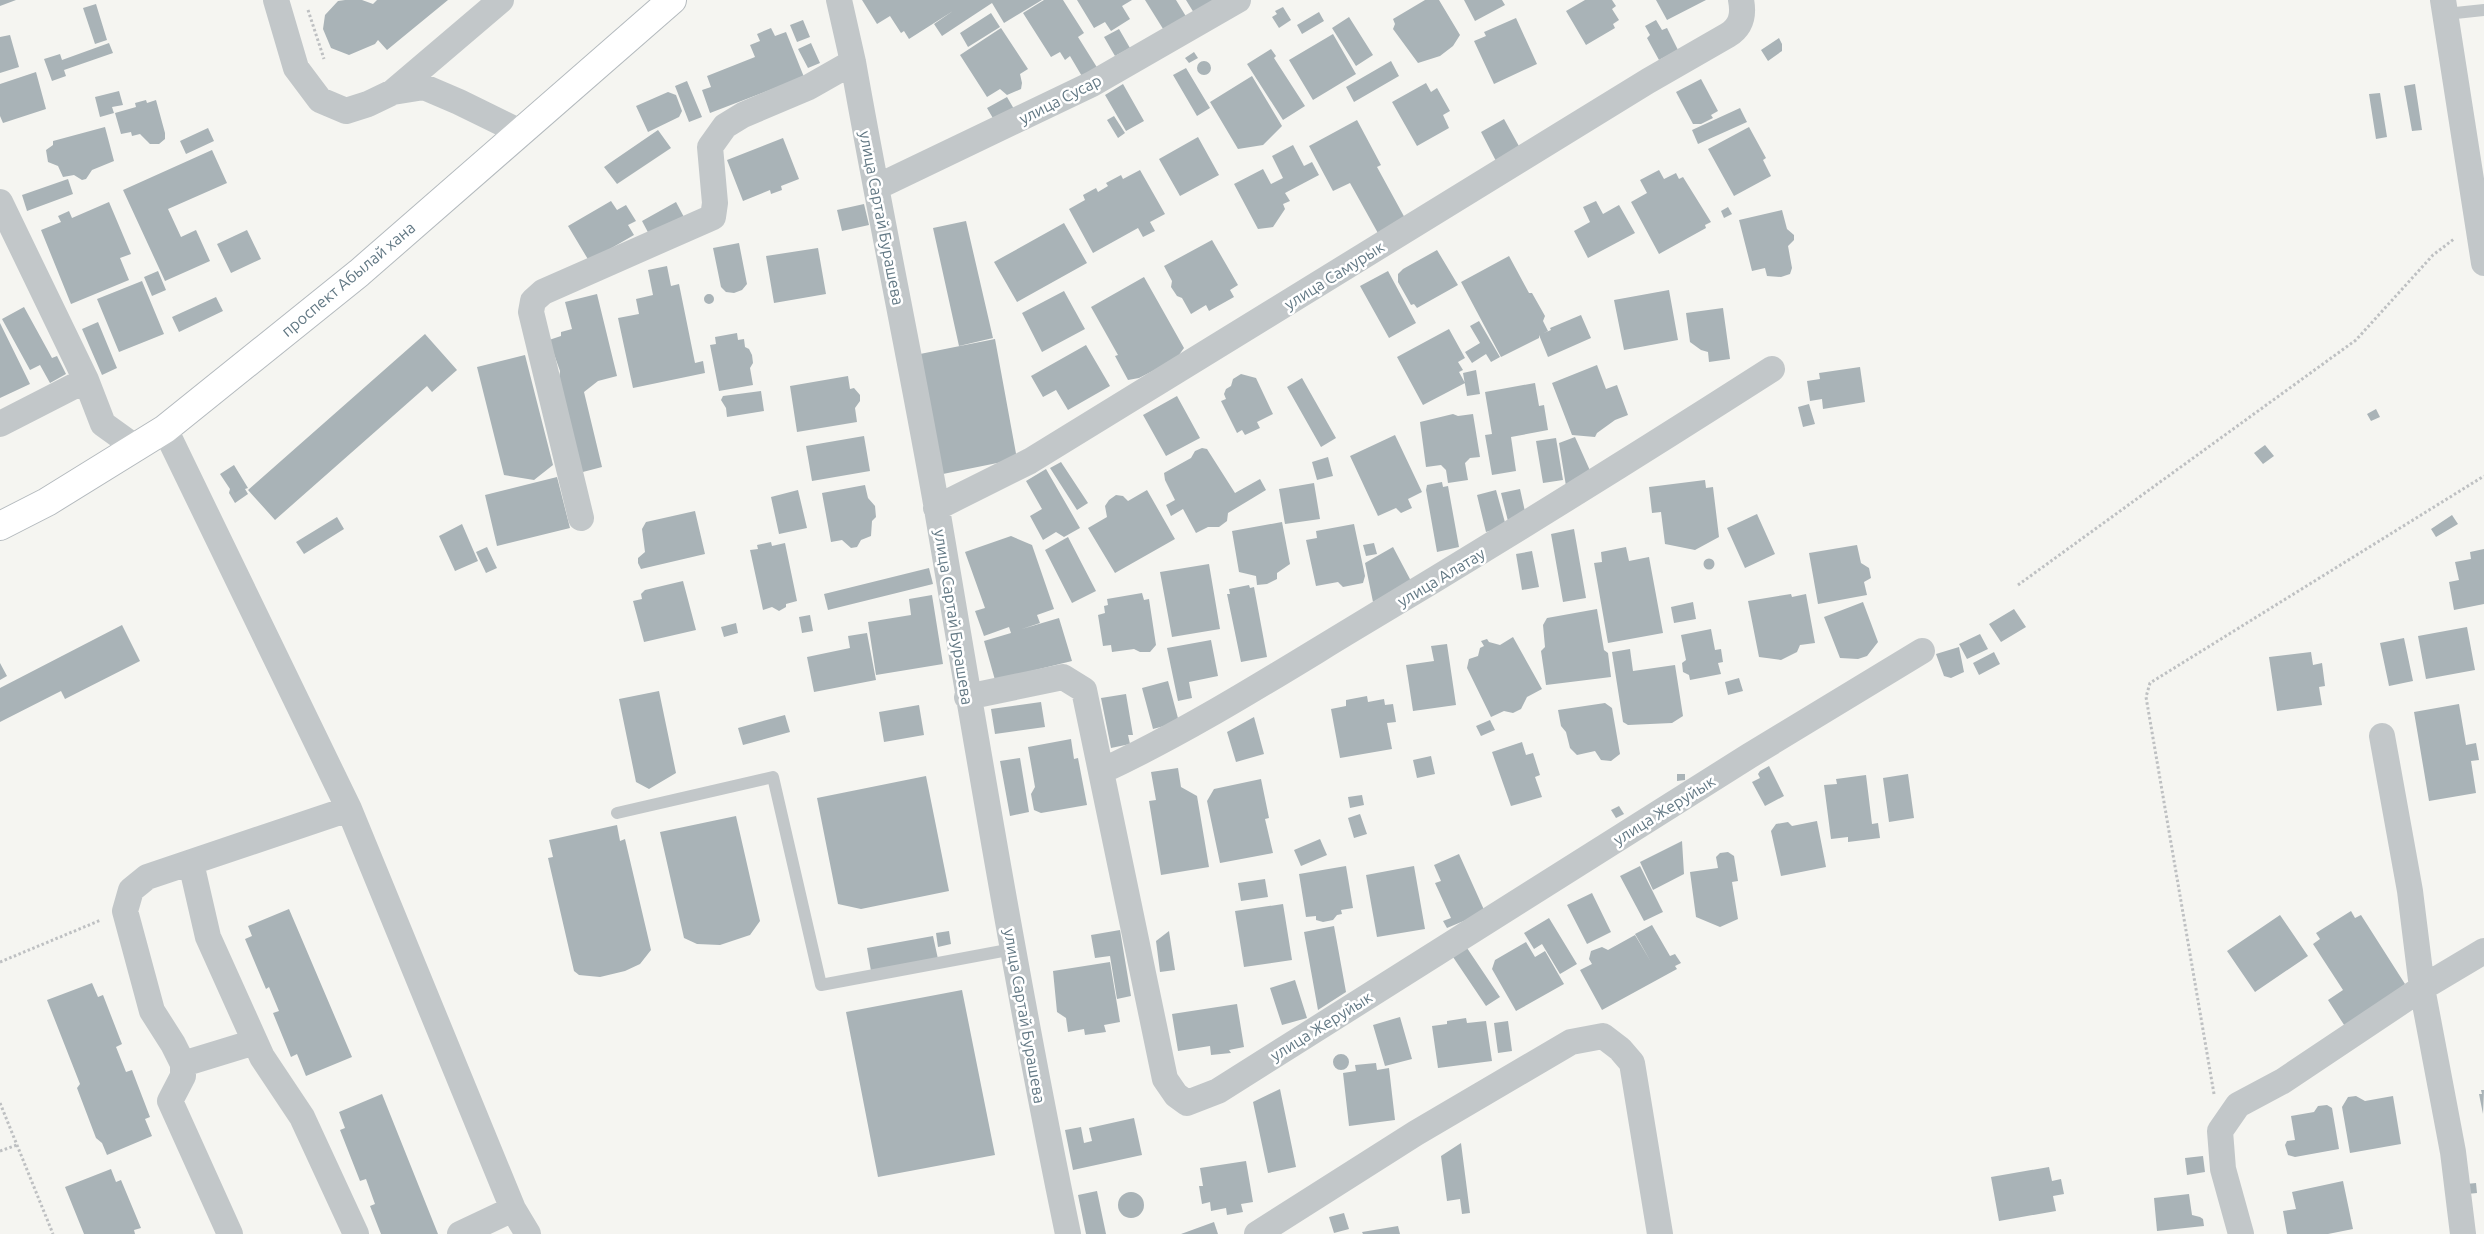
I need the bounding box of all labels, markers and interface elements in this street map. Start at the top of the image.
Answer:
street label: улица Сусар [1016,71,1104,127]
street label: улица Сартай Бурашева [856,129,908,307]
street label: проспект Абылай хана [278,218,418,340]
street label: улица Самурык [1281,237,1387,313]
street label: улица Сартай Бурашева [931,528,977,706]
street label: улица Алатау [1394,544,1488,610]
street label: улица Жеруйык [1610,771,1718,849]
street label: улица Сартай Бурашева [1001,927,1049,1105]
street label: улица Жеруйык [1267,987,1375,1065]

